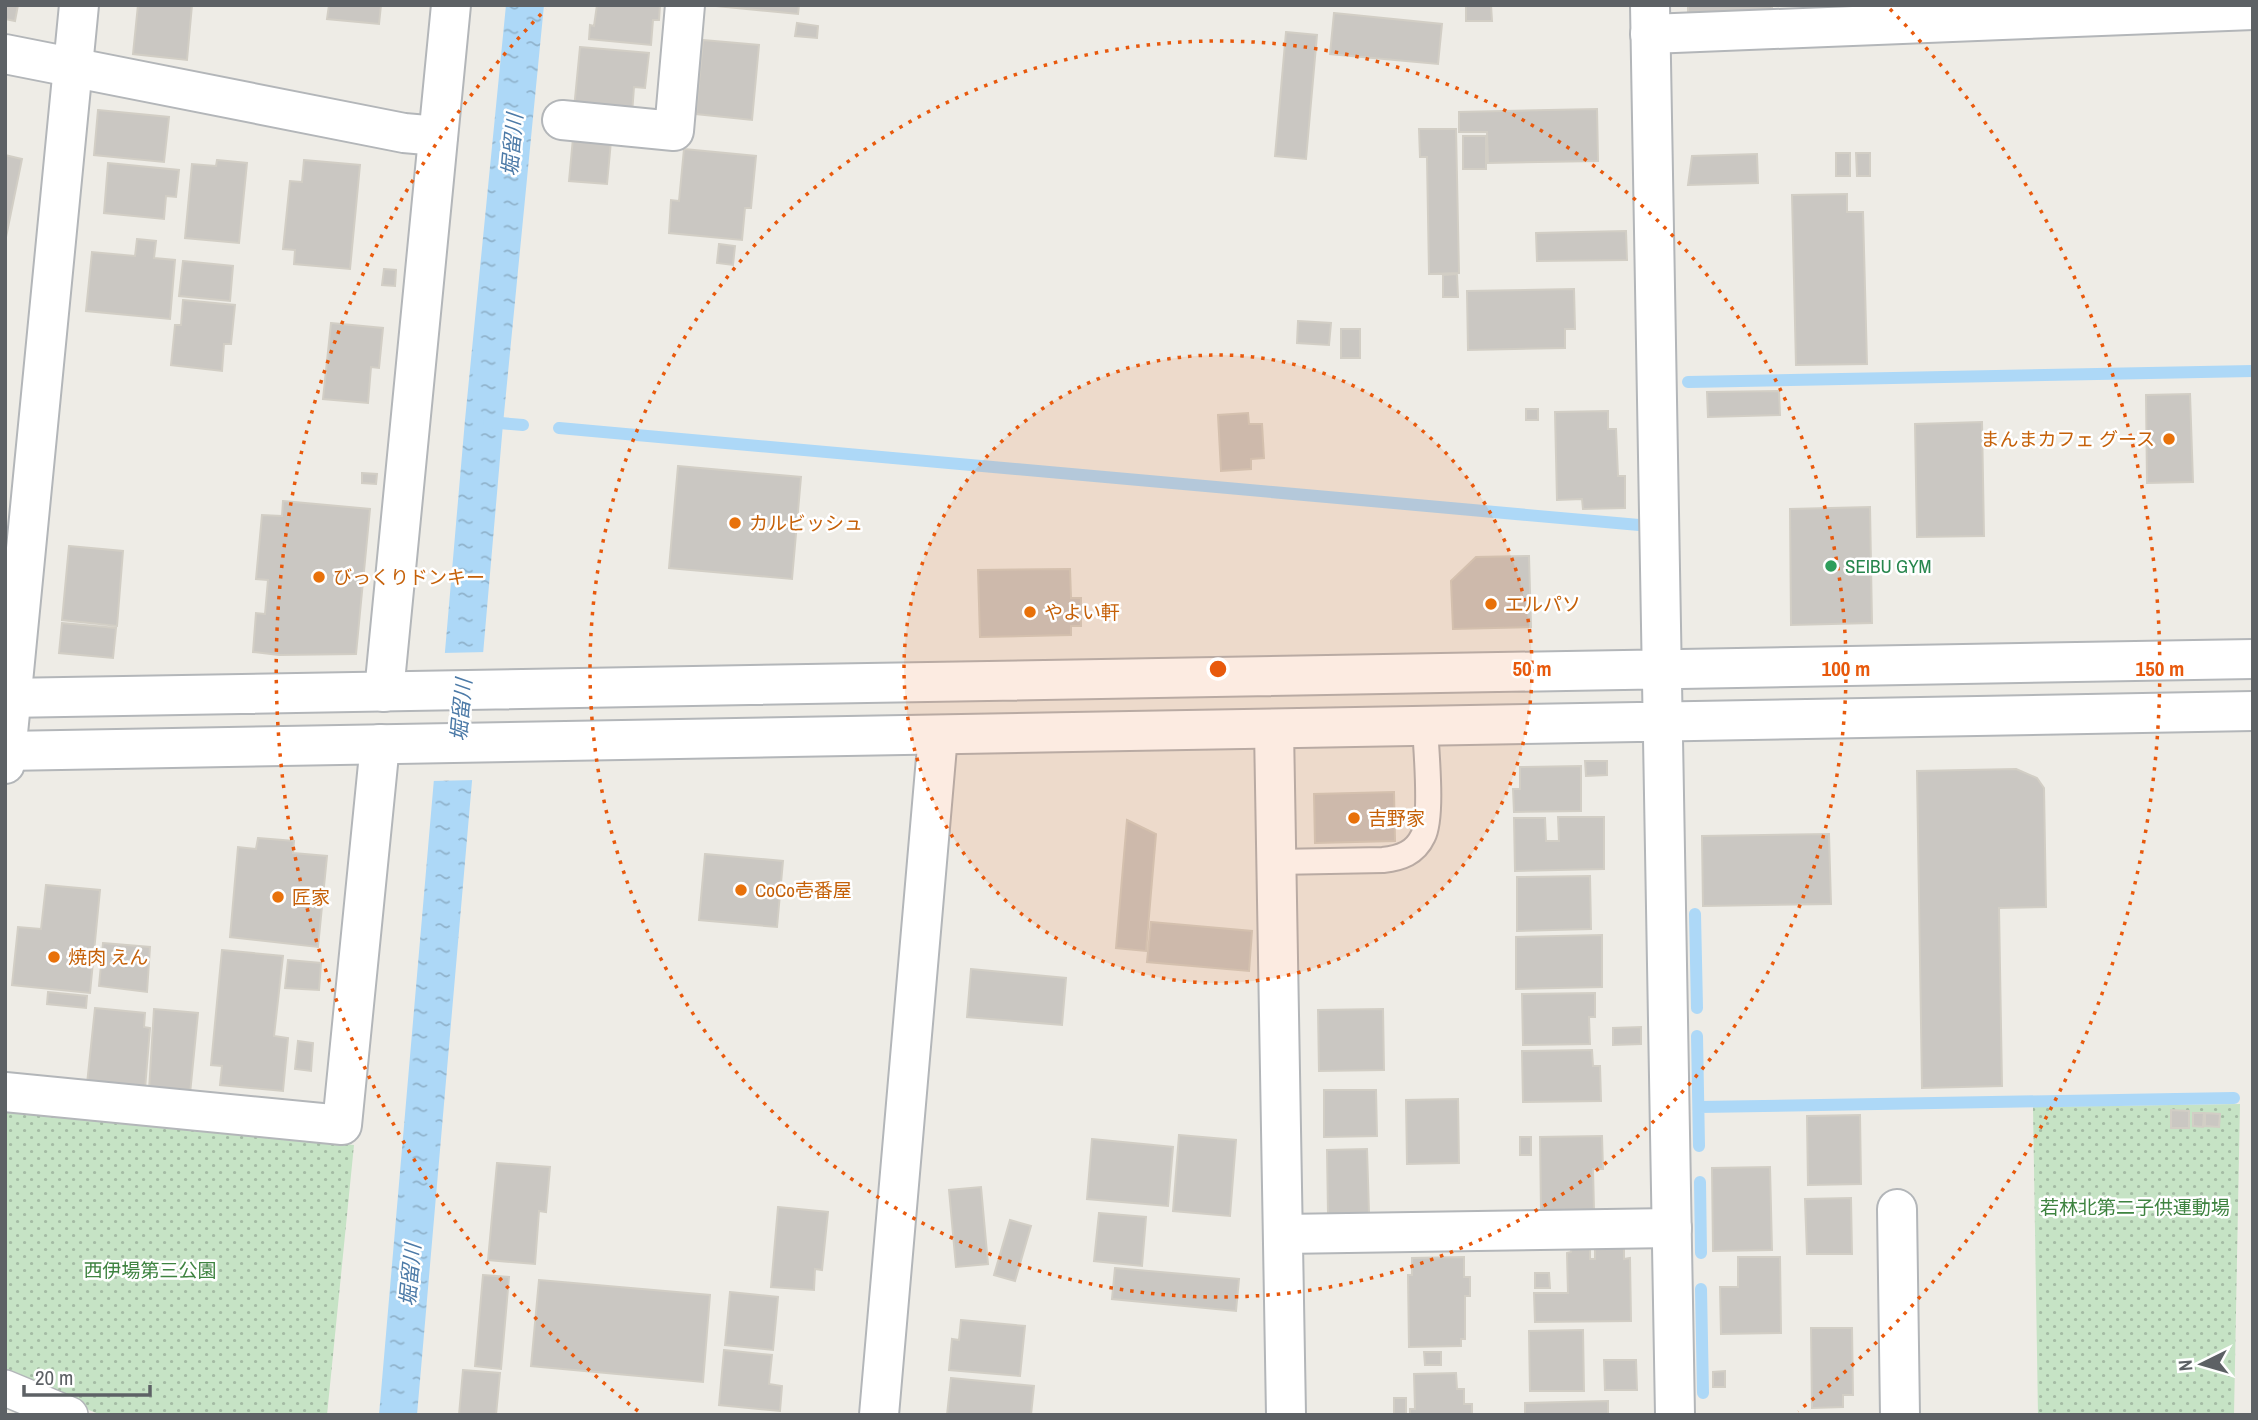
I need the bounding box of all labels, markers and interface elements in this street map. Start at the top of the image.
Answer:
water label: 堀留川 [495,110,529,178]
place label: まんまカフェ グース [1981,426,2155,452]
marker: まんまカフェ グース [2161,431,2177,447]
place label: カルビッシュ [749,510,863,536]
marker: カルビッシュ [727,515,743,531]
place label: SEIBU GYM [1845,553,1932,579]
marker: SEIBU GYM [1823,558,1839,574]
place label: びっくりドンキー [333,564,485,590]
marker: びっくりドンキー [311,569,327,585]
place label: エルパソ [1505,591,1581,617]
marker: エルパソ [1483,596,1499,612]
place label: やよい軒 [1044,599,1120,625]
marker: やよい軒 [1022,604,1038,620]
text: 50 m [1512,654,1552,683]
text: 100 m [1822,654,1870,683]
text: 150 m [2136,654,2184,683]
centre of rings [1206,657,1230,681]
water label: 堀留川 [444,675,478,743]
place label: 吉野家 [1368,805,1425,831]
marker: 吉野家 [1346,810,1362,826]
place label: CoCo壱番屋 [755,877,852,903]
marker: CoCo壱番屋 [733,882,749,898]
place label: 匠家 [292,884,330,910]
marker: 匠家 [270,889,286,905]
place label: 焼肉 えん [68,944,148,970]
marker: 焼肉 えん [46,949,62,965]
park label: 若林北第二子供運動場 [2040,1194,2230,1220]
water label: 堀留川 [393,1240,427,1308]
park label: 西伊場第三公園 [83,1257,217,1283]
north arrow [2167,1329,2237,1399]
scale bar [24,1354,150,1398]
text: N [2172,1359,2199,1372]
text: 20 m [35,1363,73,1392]

